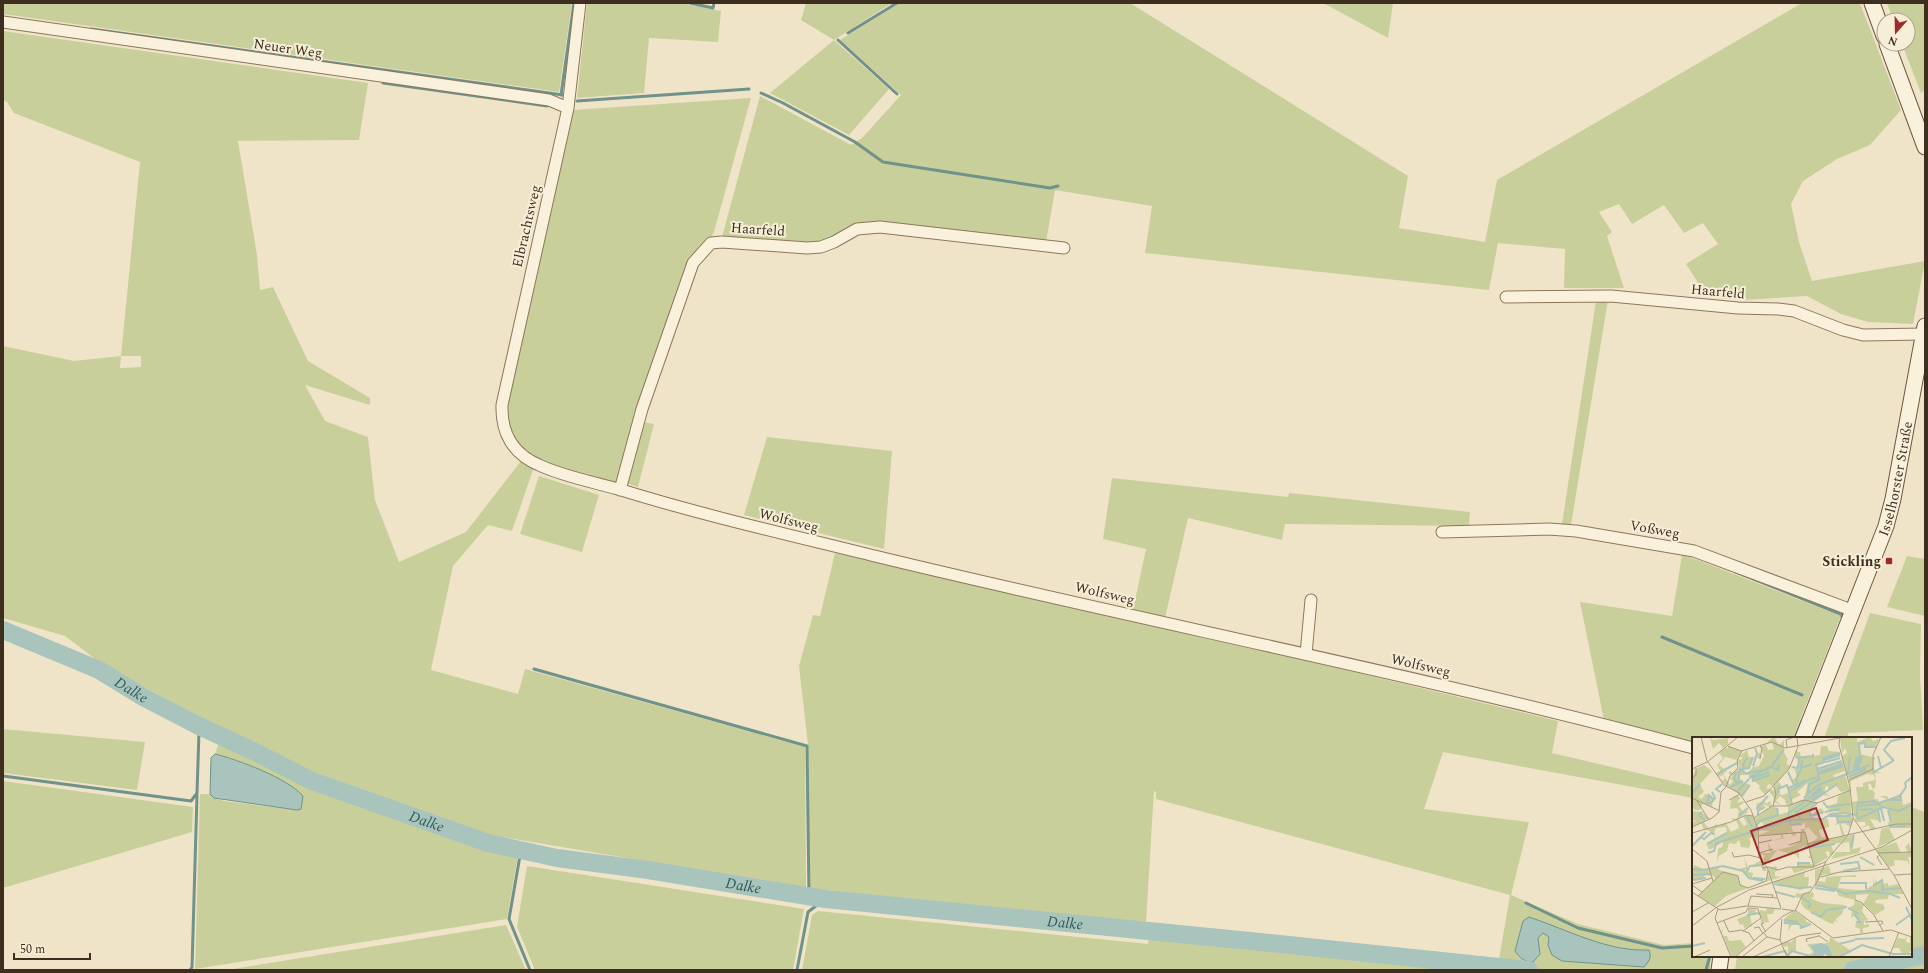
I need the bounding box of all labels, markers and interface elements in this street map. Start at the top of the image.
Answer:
north arrow [1876,12,1916,52]
text: N [1886,31,1900,50]
street label: Neuer Weg [252,33,324,64]
street label: Elbrachtsweg [507,183,546,270]
street label: Haarfeld [730,217,786,242]
street label: Haarfeld [1690,279,1746,304]
street label: Isselhorster Straße [1873,419,1918,539]
street label: Wolfsweg [757,503,821,538]
street label: Voßweg [1628,515,1682,544]
place label: Stickling [1822,551,1881,572]
marker: Stickling [1884,556,1894,566]
street label: Wolfsweg [1073,576,1137,611]
street label: Wolfsweg [1389,648,1453,683]
water label: Dalke [110,671,152,710]
inset map [1692,737,1912,957]
water label: Dalke [406,805,448,839]
water label: Dalke [724,872,763,900]
water label: Dalke [1046,910,1084,936]
scale bar [14,935,90,961]
text: 50 m [20,940,45,959]

